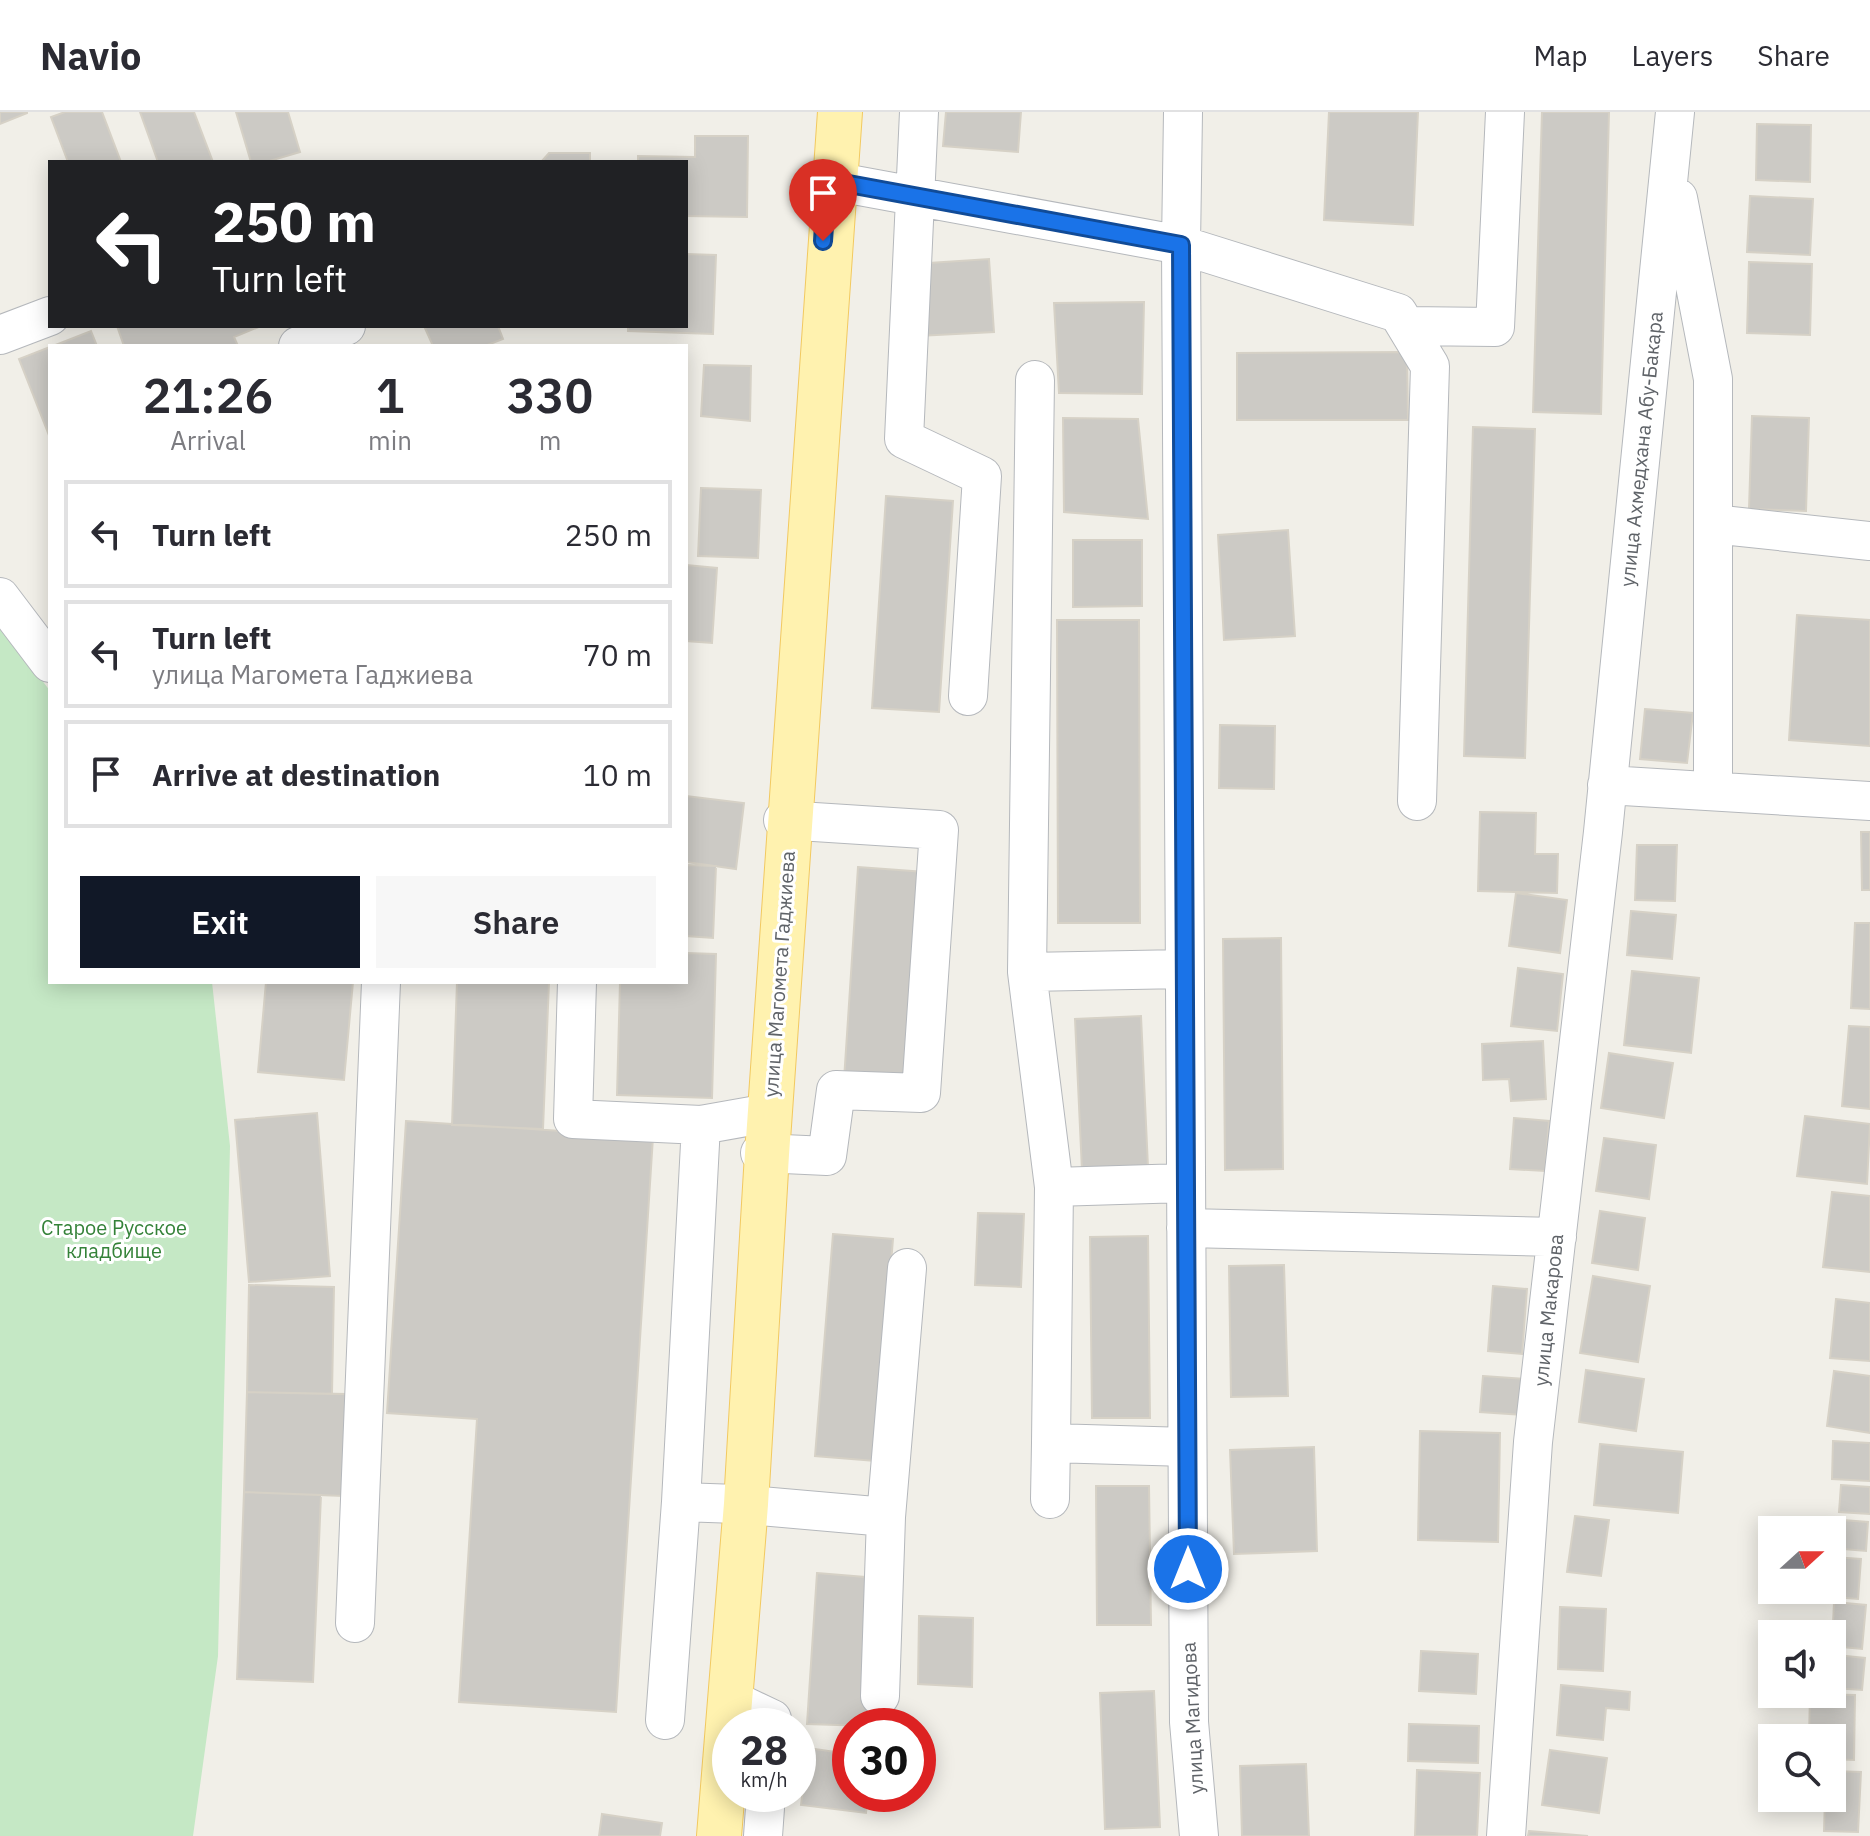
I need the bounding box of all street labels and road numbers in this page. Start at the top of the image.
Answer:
street label: улица Ахмедхана Абу-Бакара [1613,310,1669,588]
street label: улица Магомета Гаджиева [757,850,801,1098]
street label: улица Макарова [1527,1232,1569,1388]
street label: улица Магидова [1175,1641,1209,1795]

